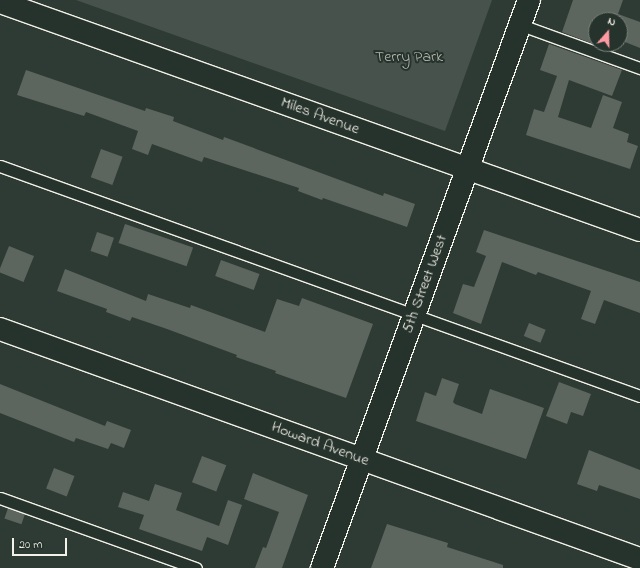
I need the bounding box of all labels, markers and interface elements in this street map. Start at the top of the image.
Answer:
north arrow [588,12,628,52]
text: N [606,13,618,30]
park label: Terry Park [375,47,443,67]
street label: Miles Avenue [278,93,362,139]
street label: 5th Street West [398,232,452,336]
street label: Howard Avenue [269,417,371,471]
scale bar [14,530,69,556]
text: 20 m [19,536,42,554]

